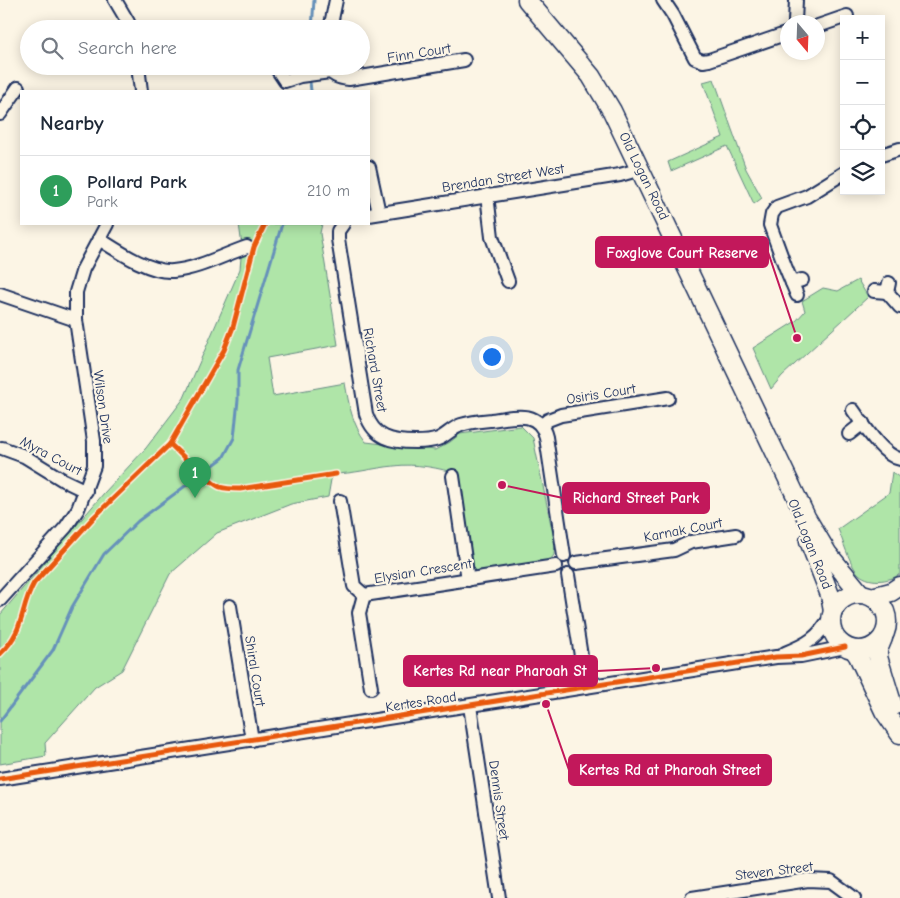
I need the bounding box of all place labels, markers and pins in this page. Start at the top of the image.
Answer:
callout: Foxglove Court Reserve [596,237,768,267]
pin: 1 [179,457,211,498]
callout: Richard Street Park [563,483,709,513]
callout: Kertes Rd near Pharoah St [404,656,597,686]
callout: Kertes Rd at Pharoah Street [569,755,771,785]

